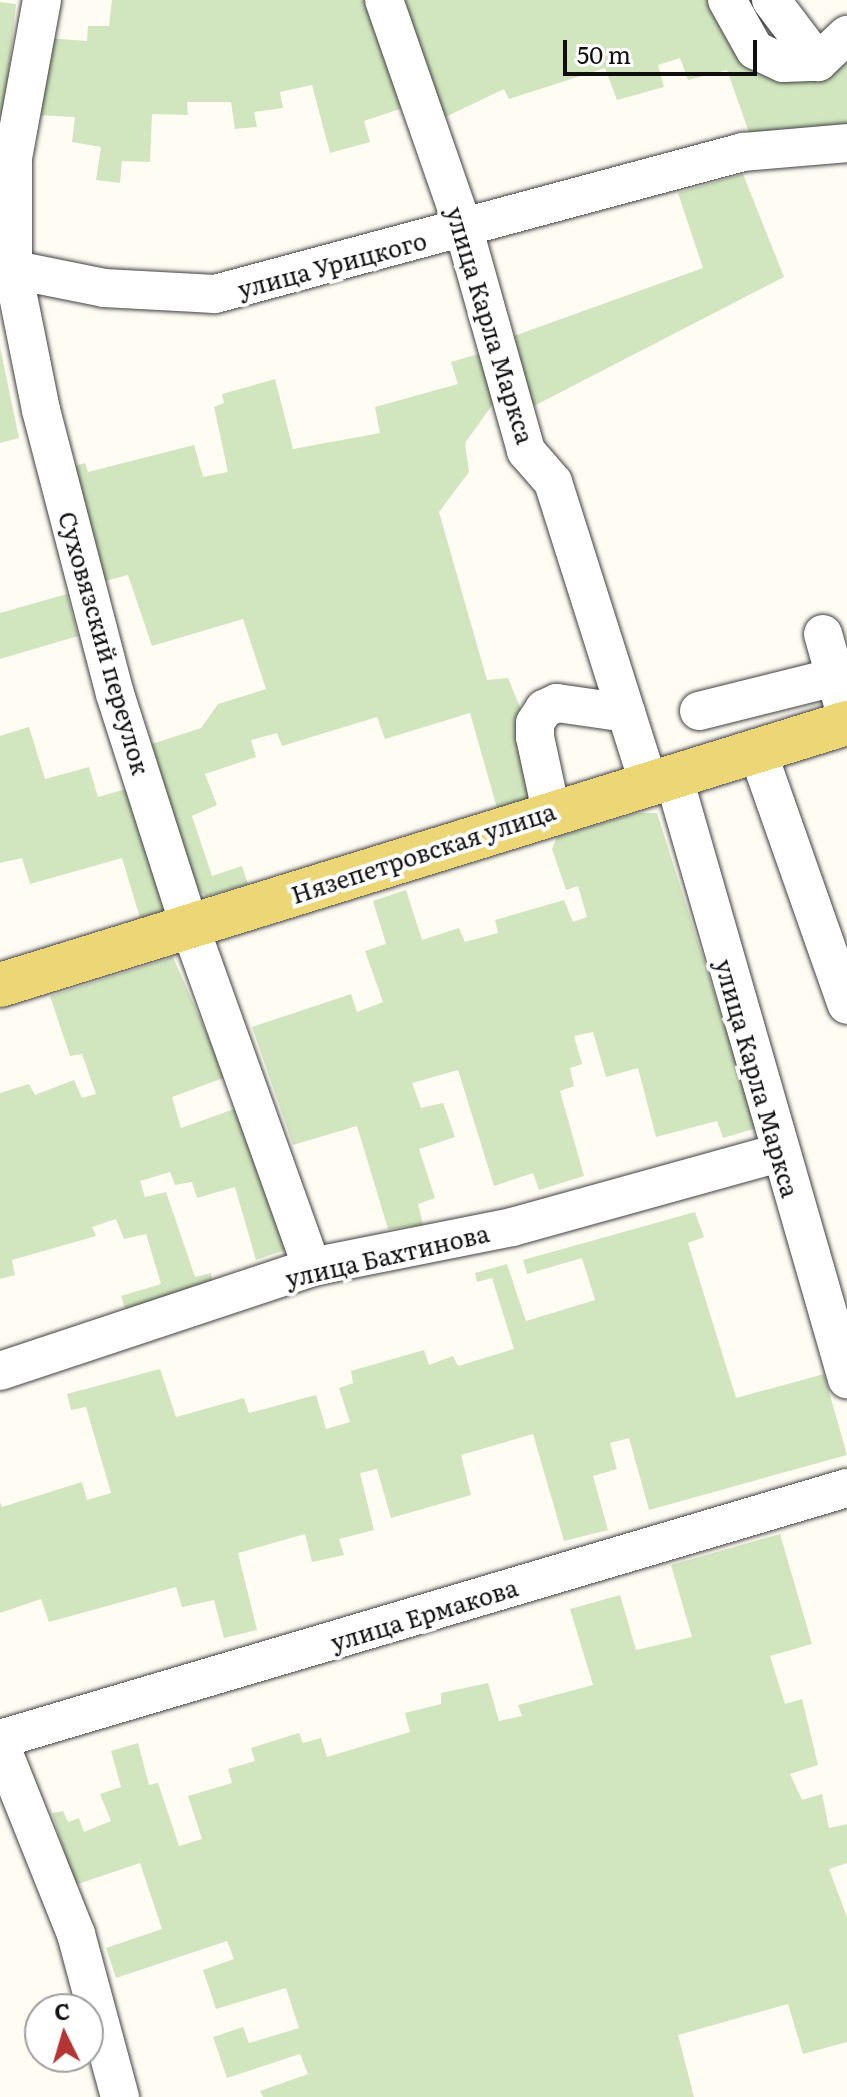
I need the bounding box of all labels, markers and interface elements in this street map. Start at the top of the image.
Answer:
scale bar [567,24,761,74]
text: 50 m [577,36,631,71]
street label: улица Карла Маркса [441,203,541,447]
street label: улица Урицкого [234,225,430,303]
street label: Суховязский переулок [54,508,156,778]
street label: Нязепетровская улица [287,796,559,908]
street label: улица Карла Маркса [710,956,806,1200]
street label: улица Бахтинова [282,1218,492,1292]
street label: улица Ермакова [327,1572,521,1656]
north arrow [24,1993,104,2073]
text: С [53,1993,71,2028]

